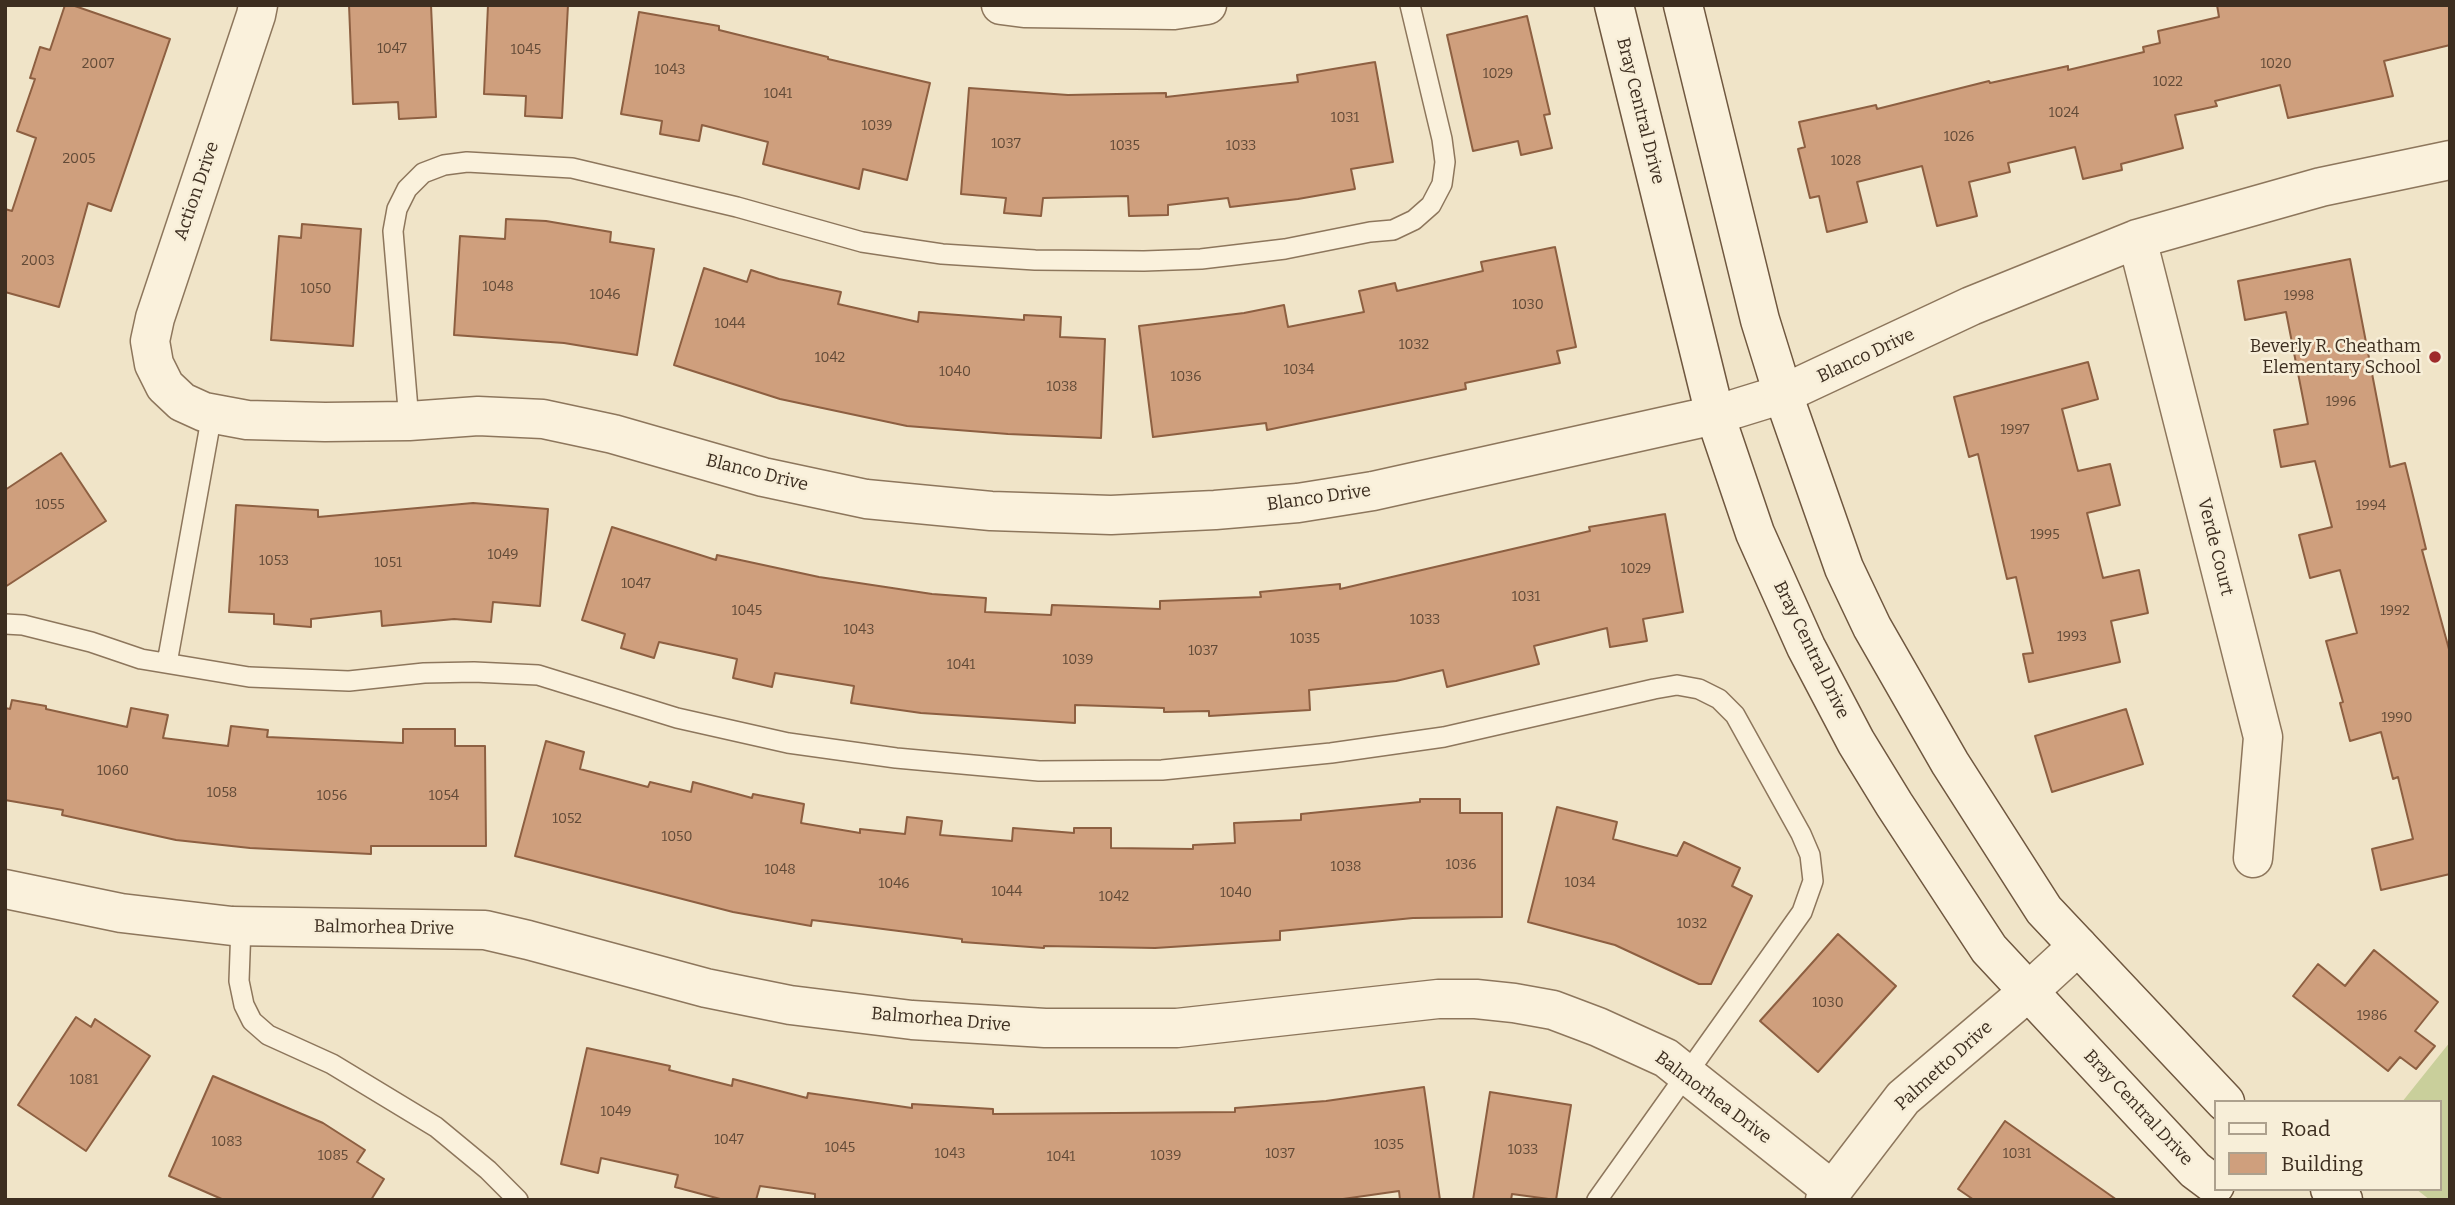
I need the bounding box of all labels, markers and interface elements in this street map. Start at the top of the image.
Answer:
street label: Bray Central Drive [1611,35,1669,187]
house number: 1047 [377,41,407,57]
house number: 1045 [511,42,541,58]
house number: 2007 [82,56,114,72]
house number: 1020 [2260,56,2292,72]
house number: 1043 [655,62,685,78]
house number: 1029 [1483,66,1513,82]
house number: 1022 [2153,74,2183,90]
house number: 1041 [764,86,792,102]
house number: 1024 [2049,105,2079,121]
house number: 1031 [1331,110,1359,126]
house number: 1039 [862,118,892,134]
house number: 1026 [1944,129,1974,145]
house number: 1037 [991,136,1021,152]
house number: 1035 [1110,138,1140,154]
house number: 1033 [1226,138,1256,154]
street label: Action Drive [170,139,224,243]
house number: 2005 [62,151,96,167]
house number: 1028 [1831,153,1861,169]
house number: 2003 [21,253,55,269]
house number: 1048 [482,279,514,295]
house number: 1050 [300,281,332,297]
house number: 1046 [589,287,621,303]
house number: 1998 [2284,288,2314,304]
house number: 1030 [1512,297,1544,313]
house number: 1044 [714,316,746,332]
street label: Blanco Drive [1814,324,1918,388]
place label: Beverly R. Cheatham Elementary School [2250,336,2421,378]
house number: 1032 [1399,337,1429,353]
marker: Beverly R. Cheatham Elementary School [2427,349,2443,365]
house number: 1042 [815,350,845,366]
house number: 1034 [1284,362,1314,378]
house number: 1040 [939,364,971,380]
house number: 1036 [1171,369,1201,385]
house number: 1038 [1046,379,1078,395]
house number: 1996 [2326,394,2356,410]
house number: 1997 [2001,422,2029,438]
street label: Blanco Drive [704,450,810,496]
street label: Blanco Drive [1266,480,1372,516]
street label: Verde Court [2192,496,2238,598]
house number: 1055 [35,497,65,513]
house number: 1994 [2356,498,2386,514]
house number: 1995 [2030,527,2060,543]
house number: 1049 [487,547,519,563]
house number: 1053 [259,553,289,569]
house number: 1051 [374,555,402,571]
house number: 1029 [1621,561,1651,577]
house number: 1047 [621,576,651,592]
street label: Bray Central Drive [1768,578,1854,722]
house number: 1031 [1512,589,1540,605]
house number: 1045 [732,603,762,619]
house number: 1992 [2380,603,2410,619]
house number: 1033 [1410,612,1440,628]
house number: 1043 [844,622,874,638]
house number: 1993 [2057,629,2087,645]
house number: 1035 [1290,631,1320,647]
house number: 1037 [1188,643,1218,659]
house number: 1039 [1063,652,1093,668]
house number: 1041 [947,657,975,673]
house number: 1990 [2381,710,2413,726]
house number: 1060 [97,763,129,779]
house number: 1058 [207,785,237,801]
house number: 1056 [317,788,347,804]
house number: 1054 [429,788,459,804]
house number: 1052 [552,811,582,827]
house number: 1050 [661,829,693,845]
house number: 1036 [1446,857,1476,873]
house number: 1038 [1330,859,1362,875]
house number: 1048 [764,862,796,878]
house number: 1034 [1565,875,1595,891]
house number: 1046 [878,876,910,892]
house number: 1044 [991,884,1023,900]
house number: 1040 [1220,885,1252,901]
house number: 1042 [1099,889,1129,905]
street label: Balmorhea Drive [314,916,454,940]
house number: 1032 [1677,916,1707,932]
house number: 1030 [1812,995,1844,1011]
street label: Balmorhea Drive [870,1003,1012,1037]
house number: 1986 [2357,1008,2387,1024]
street label: Palmetto Drive [1891,1017,1997,1115]
street label: Bray Central Drive [2079,1046,2197,1170]
street label: Balmorhea Drive [1651,1047,1775,1149]
house number: 1081 [70,1072,98,1088]
legend [2214,1100,2441,1191]
house number: 1049 [600,1104,632,1120]
text: Road [2281,1116,2330,1142]
house number: 1047 [714,1132,744,1148]
house number: 1083 [212,1134,242,1150]
house number: 1035 [1374,1137,1404,1153]
house number: 1045 [825,1140,855,1156]
house number: 1033 [1508,1142,1538,1158]
house number: 1043 [935,1146,965,1162]
house number: 1037 [1265,1146,1295,1162]
house number: 1031 [2003,1146,2031,1162]
house number: 1085 [318,1148,348,1164]
house number: 1039 [1151,1148,1181,1164]
house number: 1041 [1047,1149,1075,1165]
text: Building [2281,1151,2363,1177]

